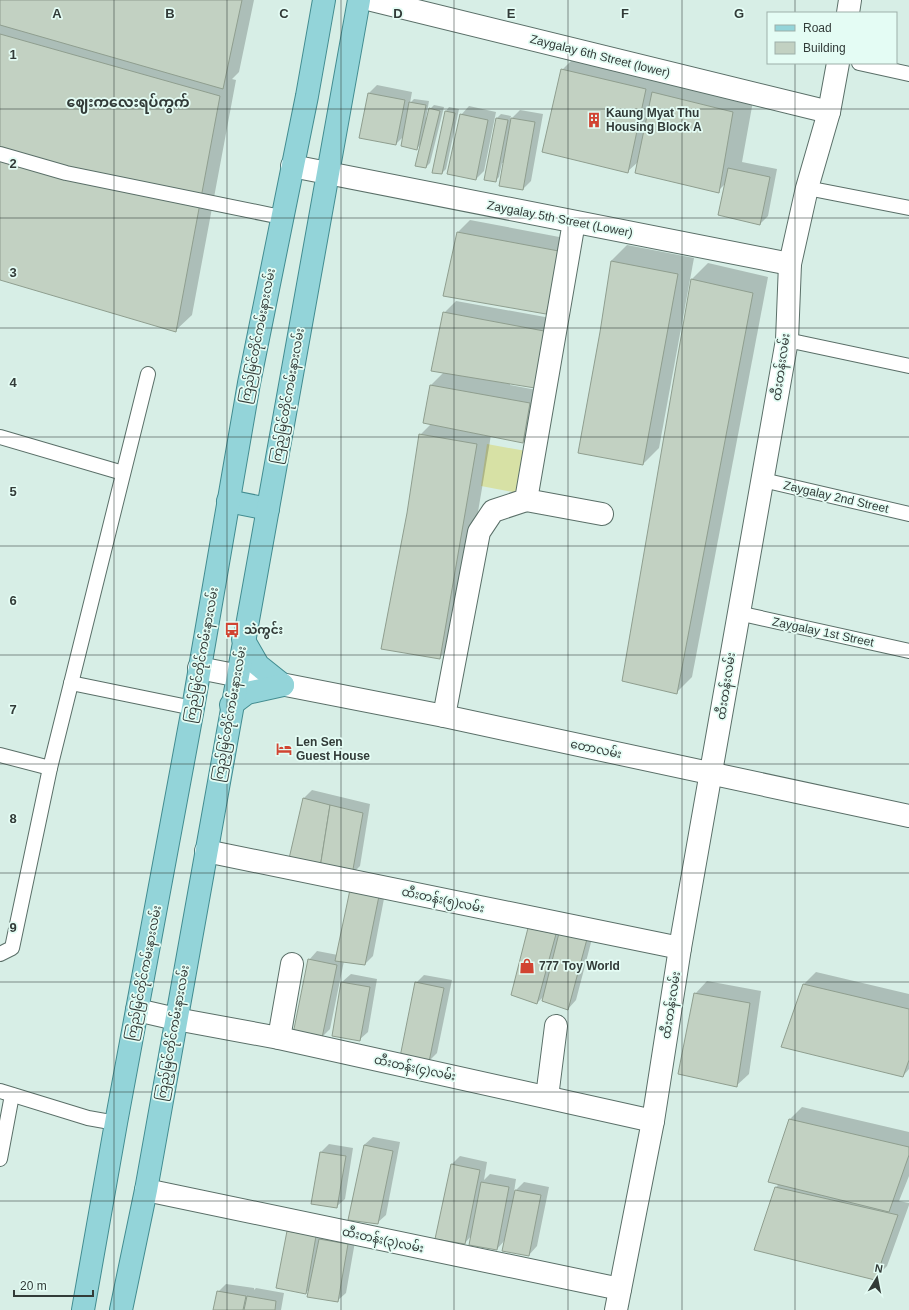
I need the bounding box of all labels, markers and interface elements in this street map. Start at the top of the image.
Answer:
text: A [52,6,62,21]
text: B [165,6,175,21]
text: C [279,6,289,21]
text: D [393,6,403,21]
text: E [507,6,516,21]
text: F [621,6,629,21]
text: G [734,6,744,21]
legend [767,12,897,64]
text: Road [803,21,832,35]
street label: Zaygalay 6th Street (lower) [528,32,672,80]
text: Building [803,41,846,55]
text: 1 [9,47,17,62]
district label: ဈေးကလေးရပ်ကွက် [67,92,189,114]
place label: Kaung Myat Thu Housing Block A [606,106,702,134]
building icon: Kaung Myat Thu Housing Block A [585,111,603,129]
text: 2 [9,156,17,171]
street label: Zaygalay 5th Street (Lower) [486,198,634,240]
text: 3 [9,265,17,280]
street label: ကြည်မြင်တိုင်ကမ်းနားလမ်း [236,267,281,405]
street label: ကြည့်မြင်တိုင်ကမ်းနားလမ်း [267,327,310,465]
street label: ထီးတန်းလမ်း [767,332,796,402]
text: 4 [9,375,17,390]
street label: Zaygalay 2nd Street [782,478,891,516]
text: 5 [9,484,17,499]
street label: ကြည်မြင်တိုင်ကမ်းနားလမ်း [181,586,224,724]
text: 6 [9,593,17,608]
street label: Zaygalay 1st Street [771,614,876,650]
place label: သဲကွင်း [244,620,283,640]
bus stop icon: သဲကွင်း [223,621,241,639]
street label: ကြည့်မြင်တိုင်ကမ်းနားလမ်း [209,645,252,783]
street label: ထီးတန်းလမ်း [712,651,741,721]
text: 7 [9,702,17,717]
place label: Len Sen Guest House [296,735,370,763]
street label: တောလမ်း [569,735,623,761]
hotel icon: Len Sen Guest House [275,740,293,758]
text: 8 [9,811,17,826]
street label: ထီးတန်း(၅)လမ်း [400,882,486,919]
street label: ကြည်မြင်တိုင်ကမ်းနားလမ်း [122,904,167,1042]
text: 9 [9,920,17,935]
shop icon: 777 Toy World [518,957,536,975]
place label: 777 Toy World [539,959,620,973]
street label: ကြည့်မြင်တိုင်ကမ်းနားလမ်း [152,964,195,1102]
street label: ထီးတန်းလမ်း [657,970,686,1040]
street label: ထီးတန်း(၄)လမ်း [372,1051,458,1086]
street label: ထီးတန်း(၃)လမ်း [340,1223,426,1258]
north arrow [857,1258,897,1298]
text: N [874,1262,884,1275]
scale bar [14,1272,93,1298]
text: 20 m [20,1279,47,1293]

